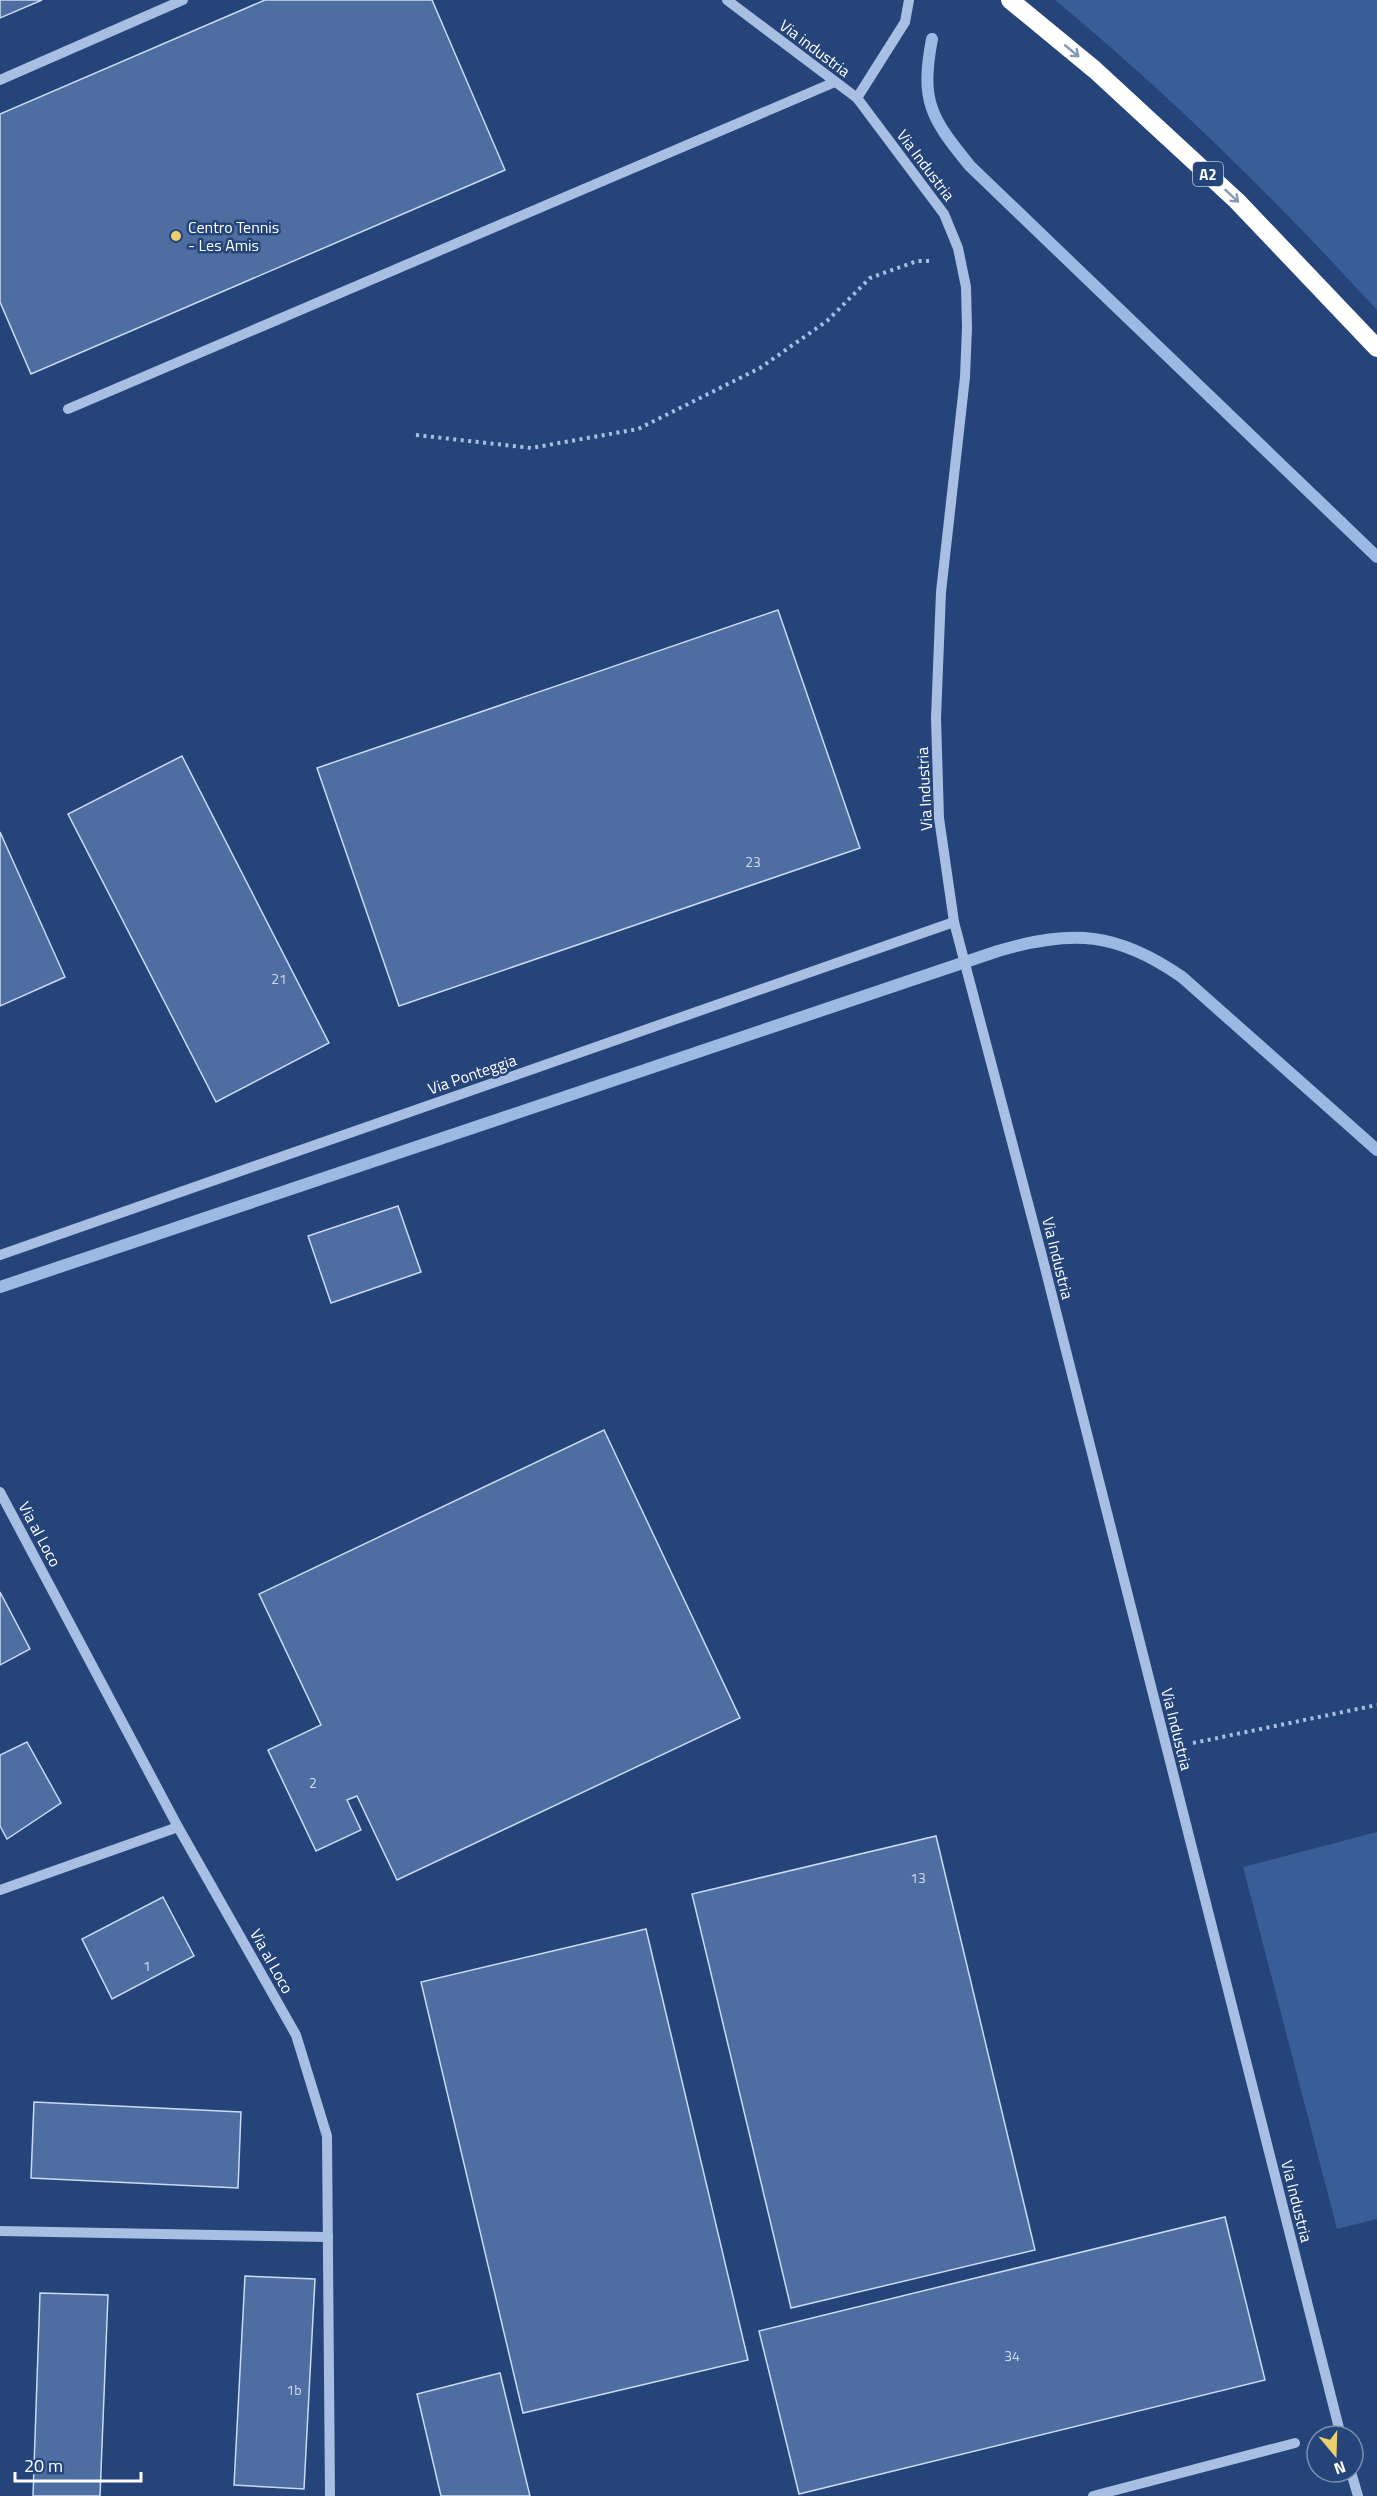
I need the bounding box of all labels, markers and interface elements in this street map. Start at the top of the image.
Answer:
street label: Via industria [774,13,856,83]
one-way arrow [1064,44,1079,58]
street label: Via Industria [891,124,961,206]
road number: A2 [1193,162,1223,186]
one-way arrow [1224,189,1239,204]
place label: Centro Tennis - Les Amis [188,215,279,257]
marker: Centro Tennis - Les Amis [169,229,183,243]
street label: Via Industria [910,746,938,832]
house number: 23 [745,851,761,872]
house number: 21 [271,968,287,989]
street label: Via Ponteggia [424,1048,520,1100]
street label: Via Industria [1036,1214,1080,1302]
street label: Via al Loco [13,1497,67,1571]
street label: Via Industria [1155,1685,1199,1773]
house number: 2 [309,1772,317,1793]
house number: 13 [910,1867,926,1888]
street label: Via al Loco [244,1924,300,1998]
house number: 1 [143,1955,151,1976]
street label: Via Industria [1275,2157,1319,2245]
house number: 34 [1004,2345,1020,2366]
house number: 1b [286,2379,302,2400]
north arrow [1305,2424,1365,2484]
scale bar [15,2445,141,2483]
text: 20 m [24,2452,63,2479]
text: N [1331,2455,1349,2481]

